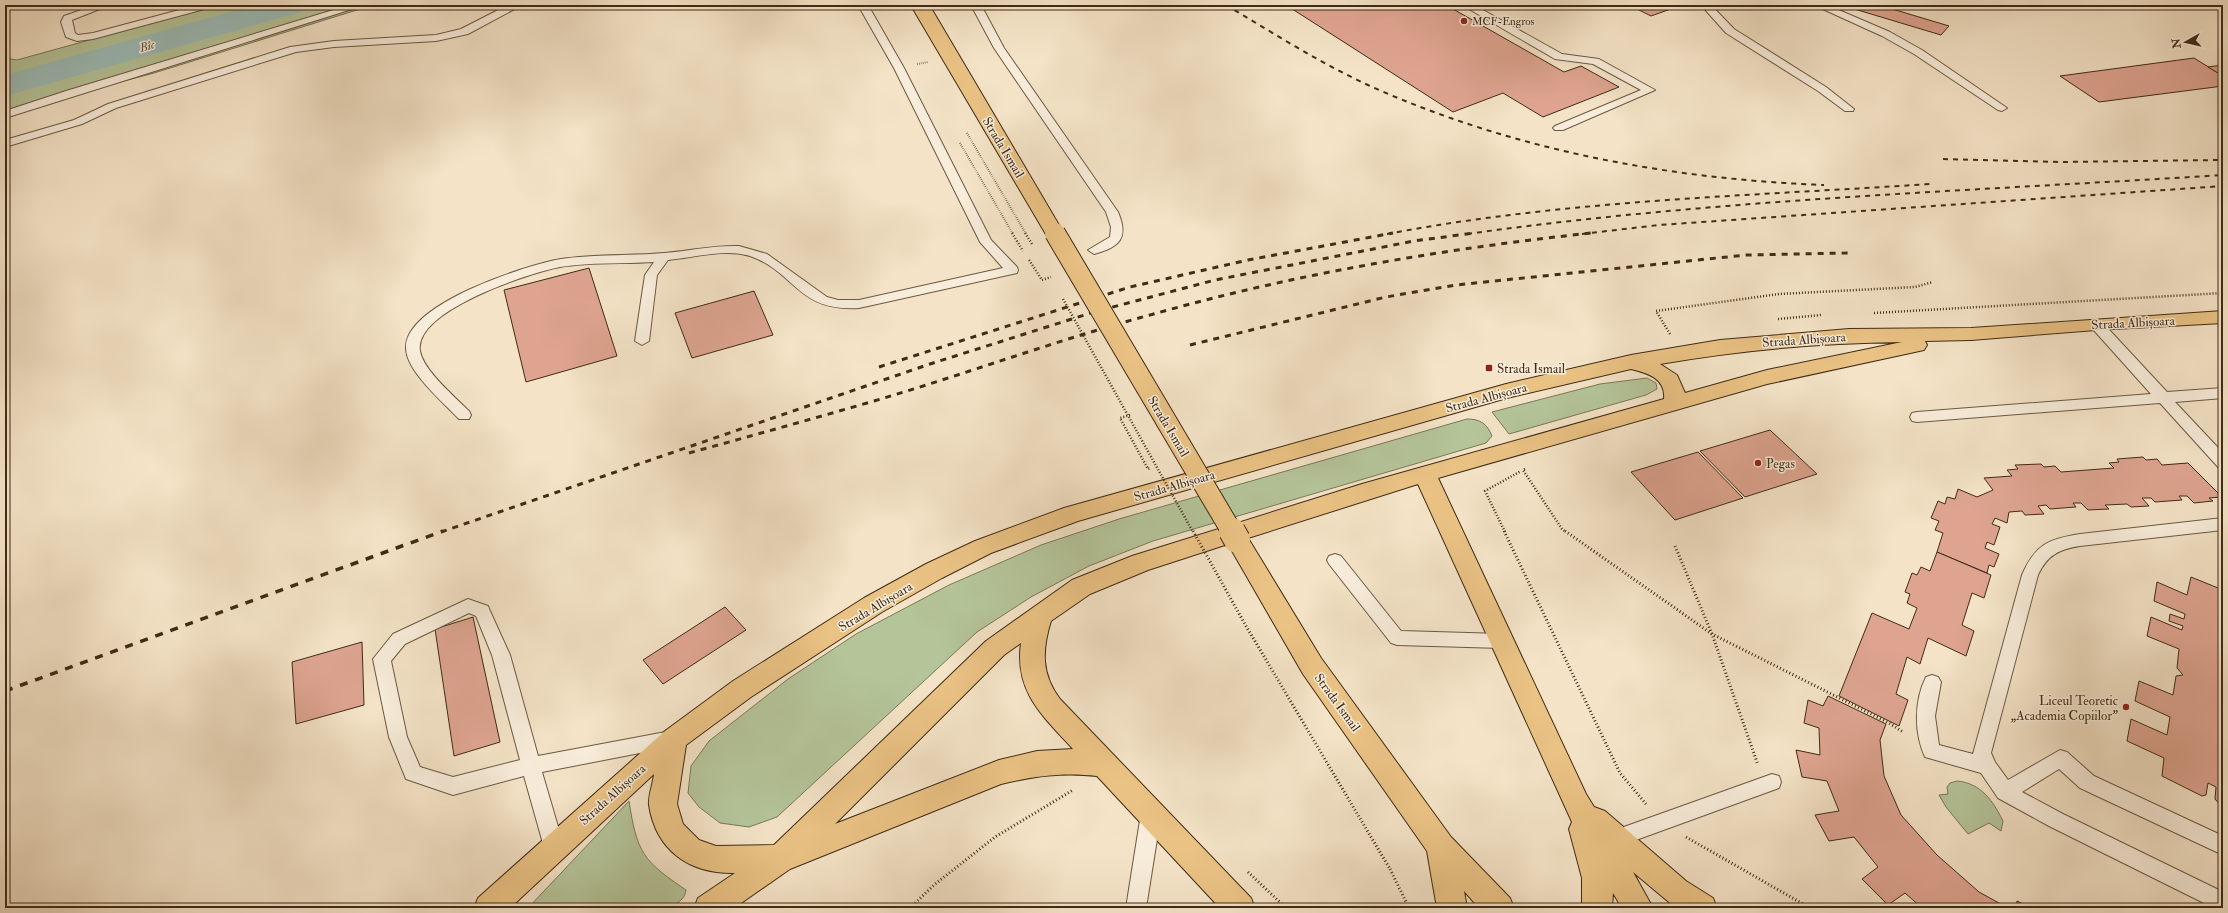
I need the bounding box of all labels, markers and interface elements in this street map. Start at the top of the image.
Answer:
place label: MCF-Engros [1472,15,1535,28]
marker: MCF-Engros [1459,16,1469,26]
north arrow [2166,22,2206,62]
text: N [2169,36,2184,50]
water label: Bîc [137,37,157,56]
street label: Strada Ismail [979,114,1028,181]
street label: Strada Albișoara [2091,313,2176,333]
street label: Strada Albișoara [1762,329,1847,351]
place label: Strada Ismail [1497,361,1566,377]
marker: Strada Ismail [1484,363,1494,373]
street label: Strada Albișoara [1444,379,1529,417]
street label: Strada Ismail [1144,393,1193,460]
place label: Pegas [1766,456,1795,472]
marker: Pegas [1753,458,1763,468]
street label: Strada Albișoara [1132,467,1217,505]
street label: Strada Albișoara [836,578,916,635]
street label: Strada Ismail [1311,670,1364,735]
place label: Liceul Teoretic „Academia Copiilor” [2010,693,2118,725]
marker: Liceul Teoretic „Academia Copiilor” [2121,702,2131,712]
street label: Strada Albișoara [576,760,650,829]

